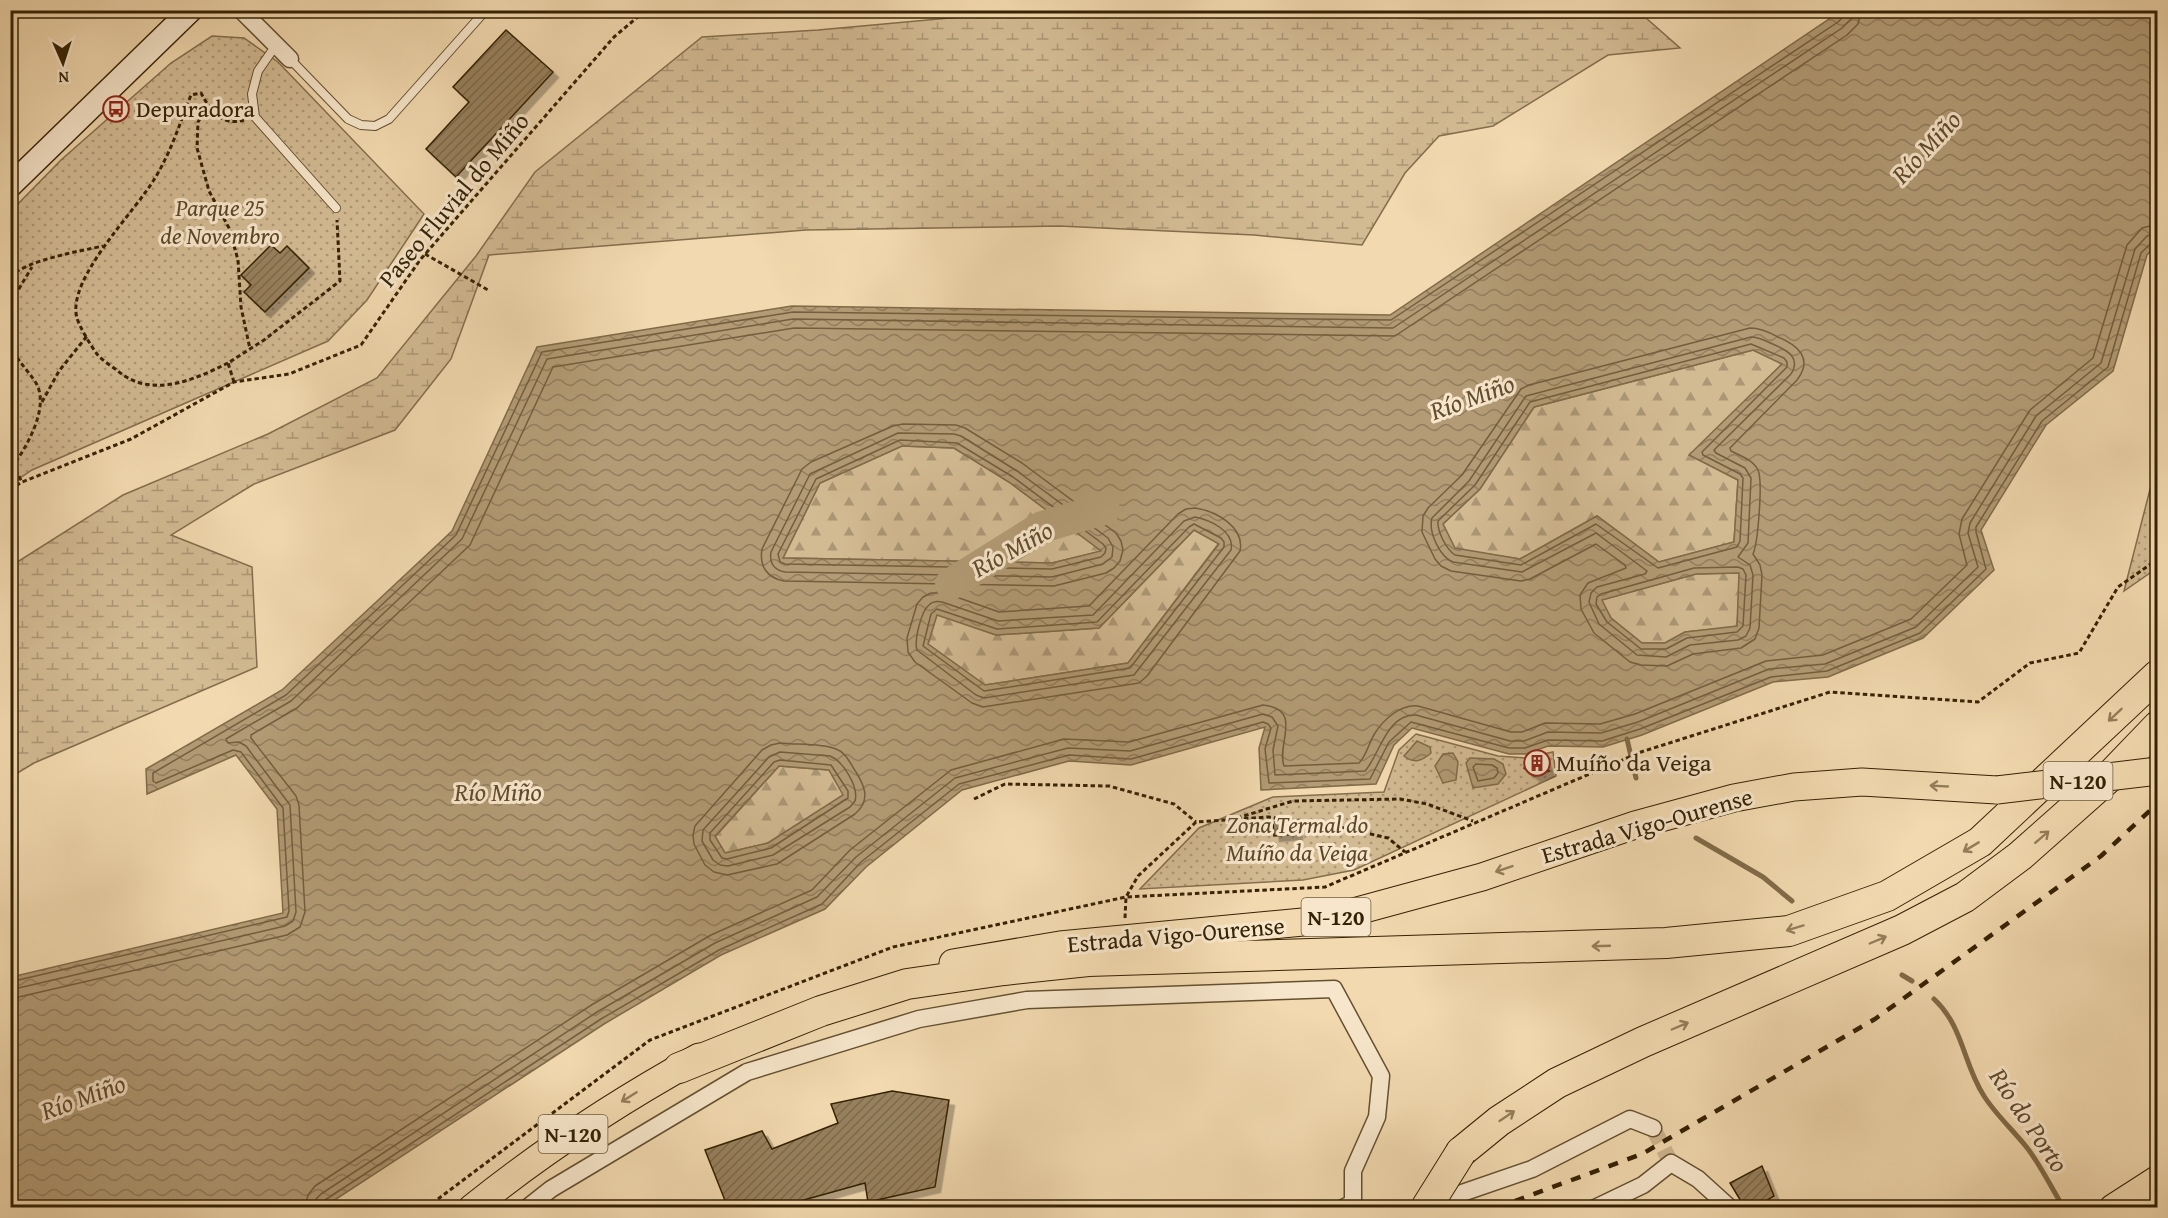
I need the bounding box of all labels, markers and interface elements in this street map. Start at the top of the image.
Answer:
north arrow [33,33,93,93]
text: N [58,66,70,90]
place label: Depuradora [136,91,255,126]
bus stop icon: Depuradora [101,94,131,124]
water label: Río Miño [1881,101,1970,193]
street label: Paseo Fluvial do Miño [370,105,537,295]
park label: Parque 25 de Novembro [161,190,280,253]
water label: Río Miño [1423,363,1520,430]
water label: Río Miño [963,510,1059,587]
one-way arrow [2107,708,2122,722]
place label: Muíño da Veiga [1556,745,1712,780]
building icon: Muíño da Veiga [1522,748,1552,778]
road number: N-120 [2044,762,2112,800]
water label: Río Miño [453,772,542,811]
street label: Estrada Vigo-Ourense [1537,779,1757,872]
one-way arrow [1929,781,1949,792]
park label: Zona Termal do Muíño da Veiga [1226,807,1368,870]
one-way arrow [2034,830,2049,844]
one-way arrow [1963,841,1980,853]
one-way arrow [1495,865,1514,876]
road number: N-120 [1302,898,1370,936]
street label: Estrada Vigo-Ourense [1066,908,1286,961]
one-way arrow [1786,923,1805,934]
one-way arrow [1869,934,1887,945]
one-way arrow [1592,940,1612,951]
one-way arrow [1670,1020,1688,1031]
water label: Río do Porto [1979,1059,2079,1180]
water label: Río Miño [34,1063,131,1130]
one-way arrow [620,1090,637,1103]
one-way arrow [1498,1110,1515,1122]
road number: N-120 [538,1115,608,1153]

